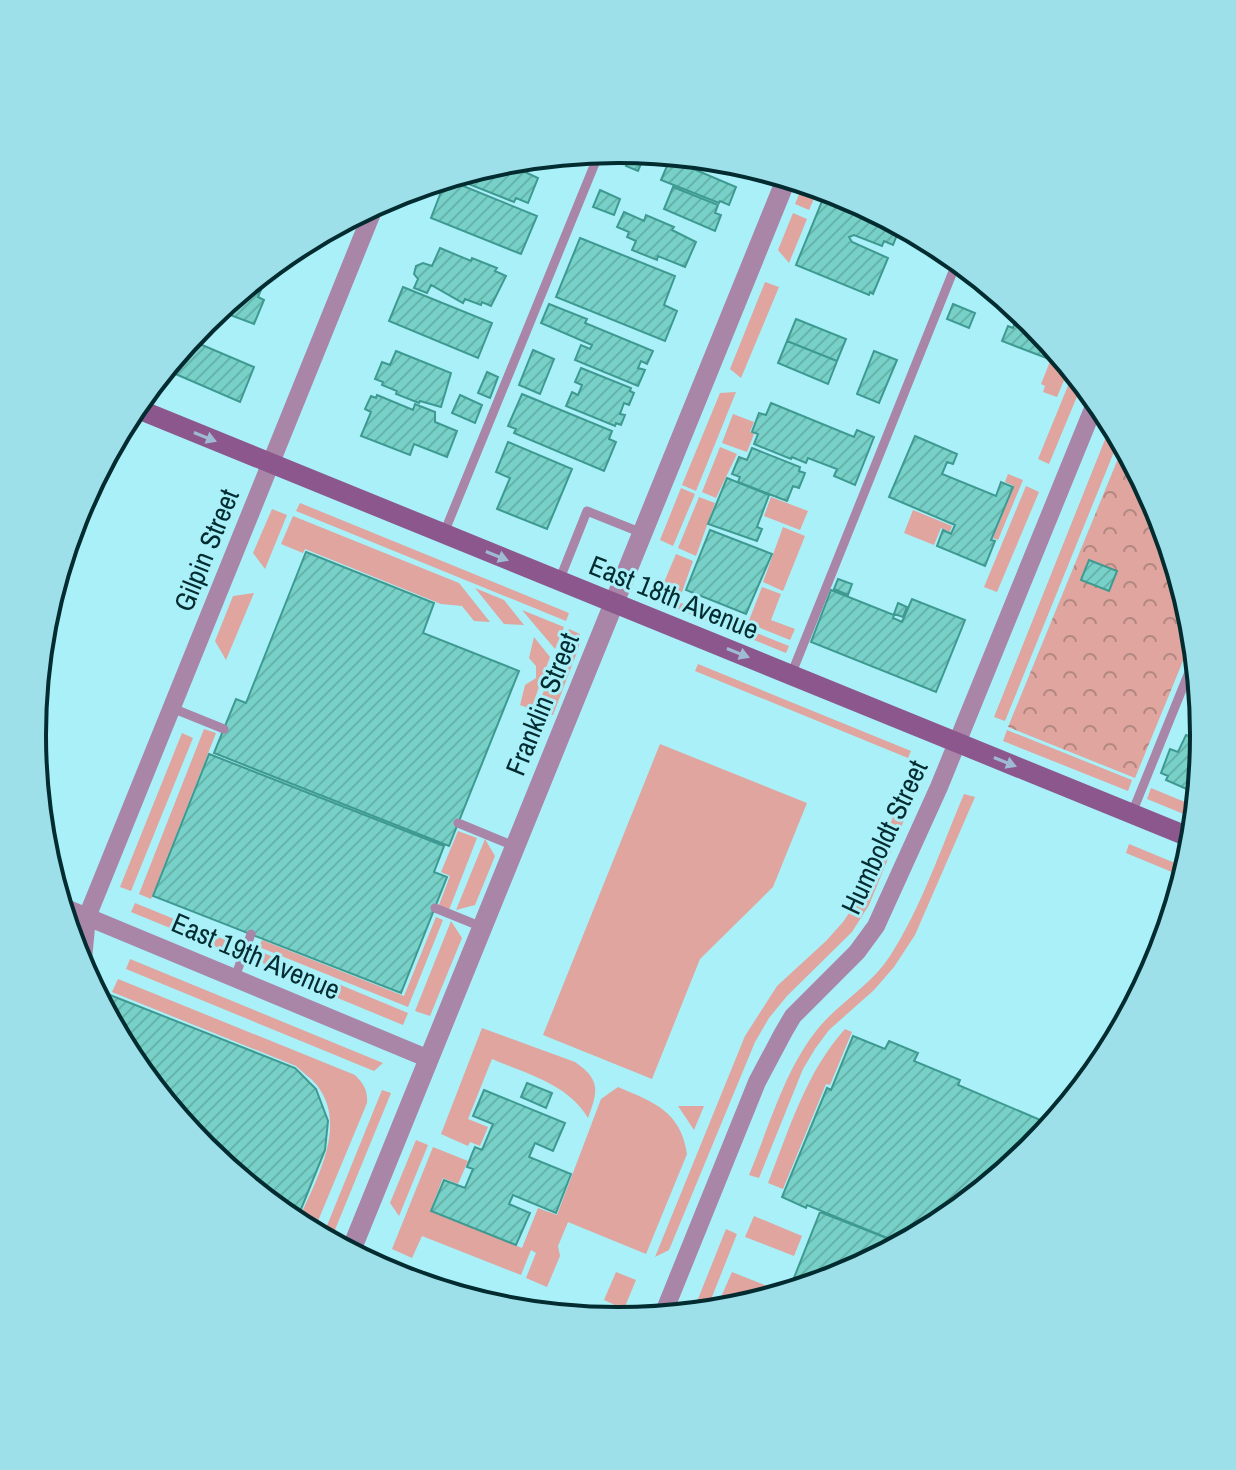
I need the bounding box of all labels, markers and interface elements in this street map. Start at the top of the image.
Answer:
one-way arrow [193,430,217,443]
street label: Gilpin Street [164,483,248,617]
street label: East 18th Avenue [584,546,764,648]
one-way arrow [486,549,509,562]
street label: Franklin Street [496,627,588,781]
one-way arrow [726,647,750,660]
street label: Humboldt Street [832,754,936,920]
one-way arrow [993,756,1017,769]
street label: East 19th Avenue [166,903,346,1009]

